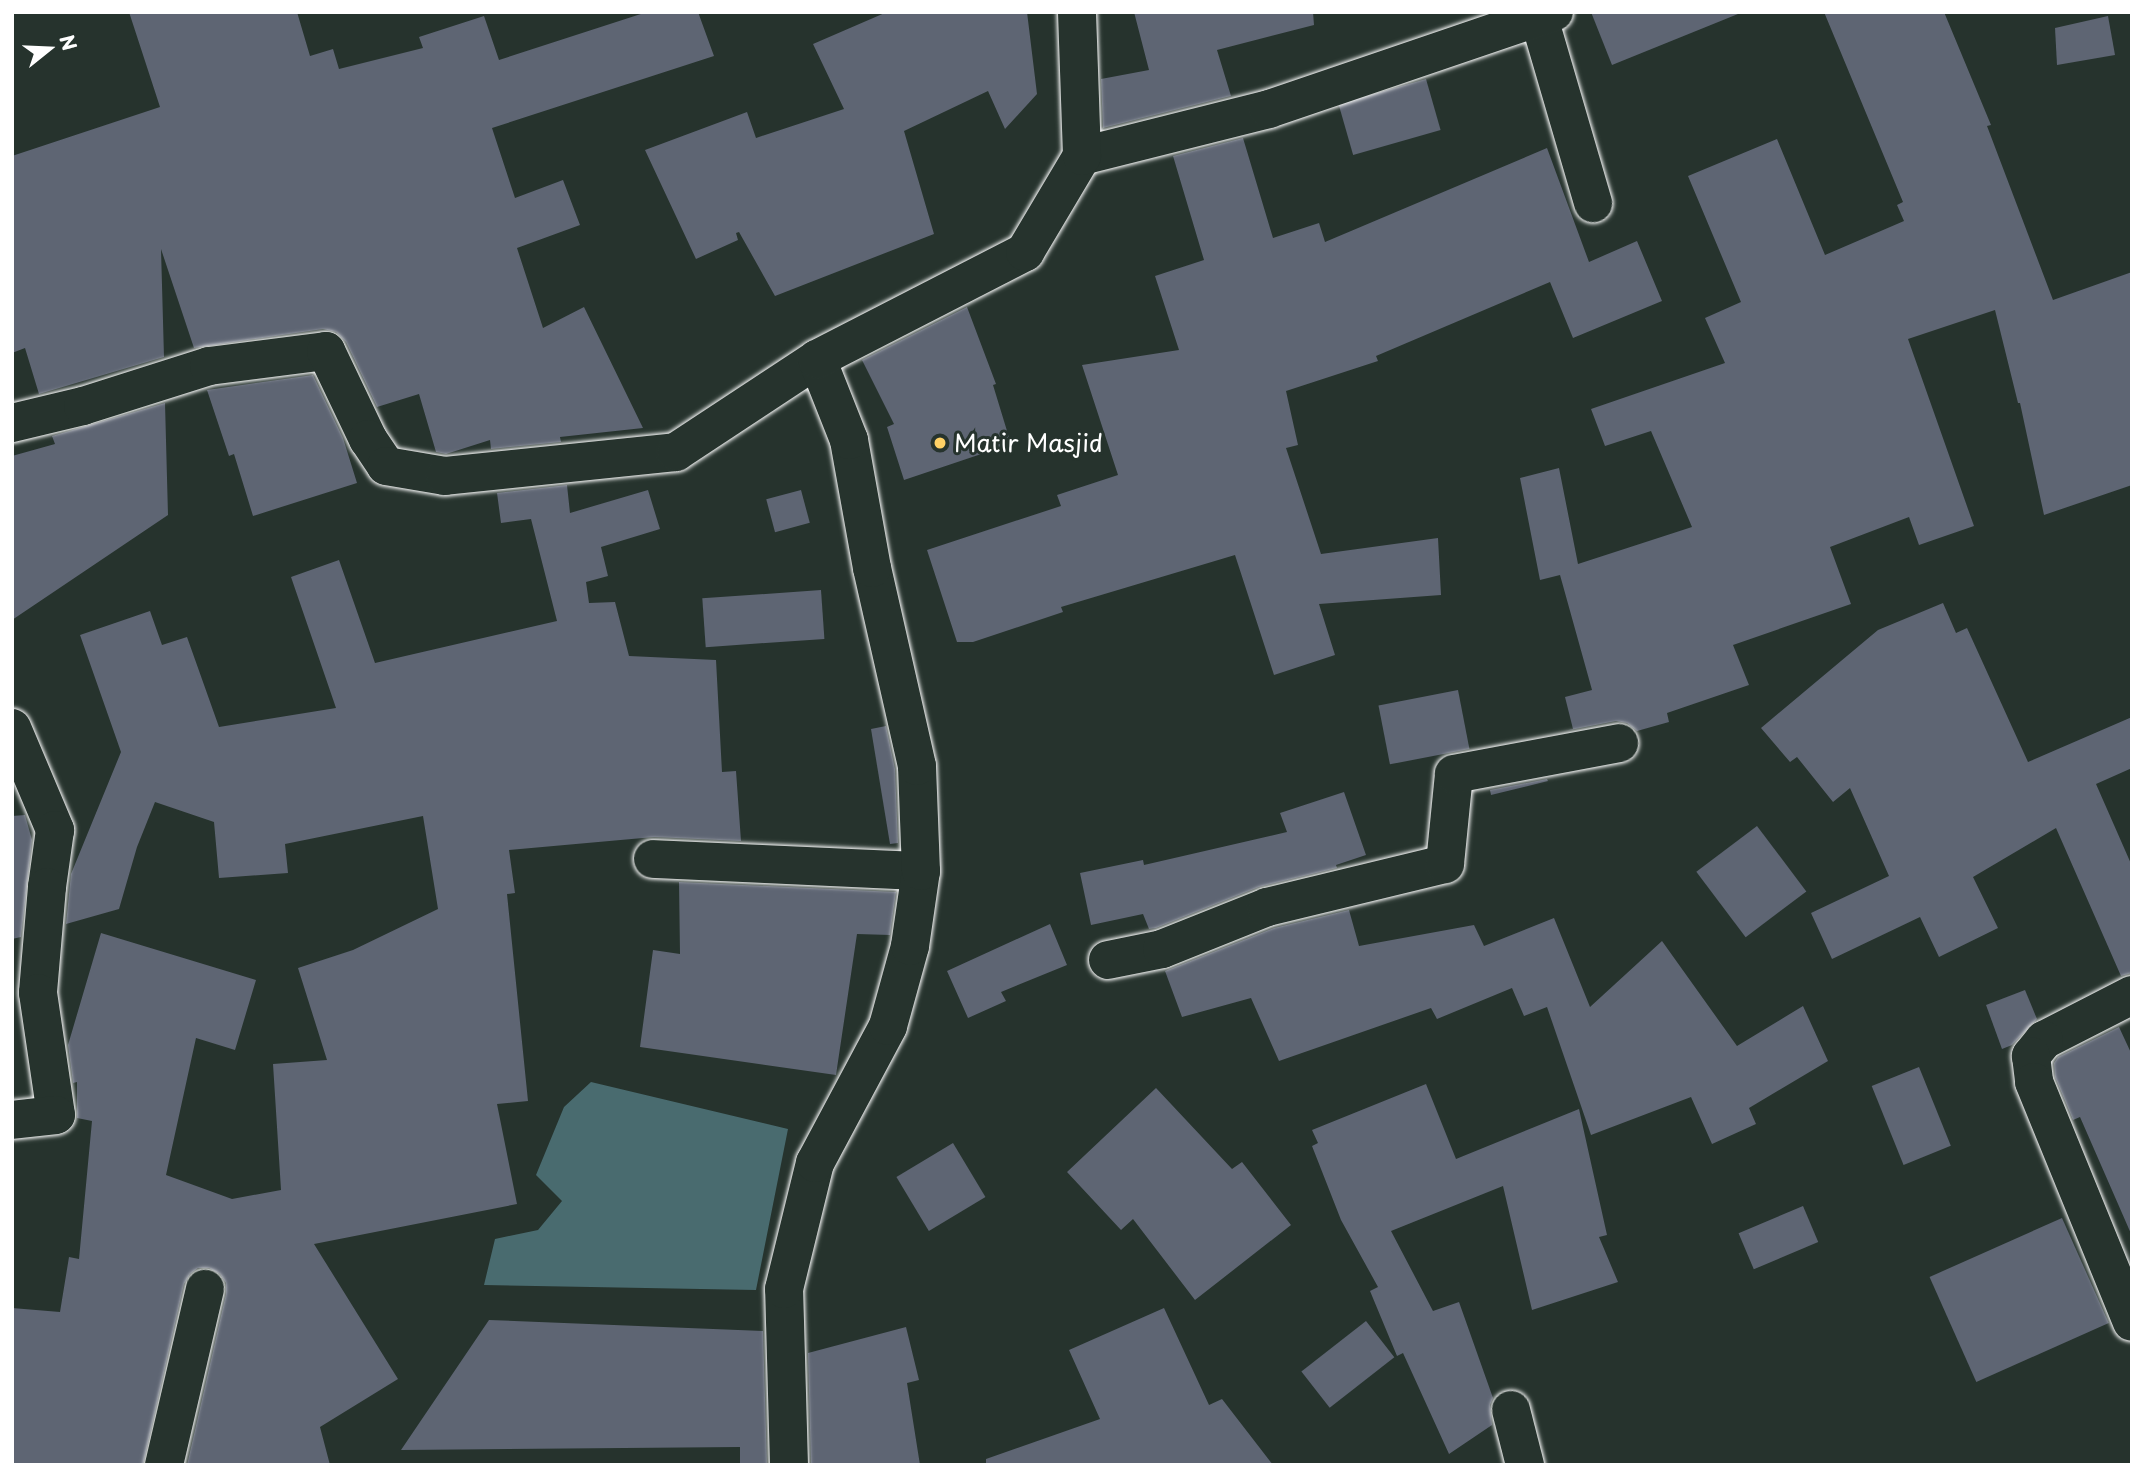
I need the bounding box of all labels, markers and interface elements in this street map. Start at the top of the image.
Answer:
north arrow [14,14,84,84]
text: N [53,31,85,54]
place label: Matir Masjid [954,429,1103,457]
marker: Matir Masjid [932,435,948,451]

